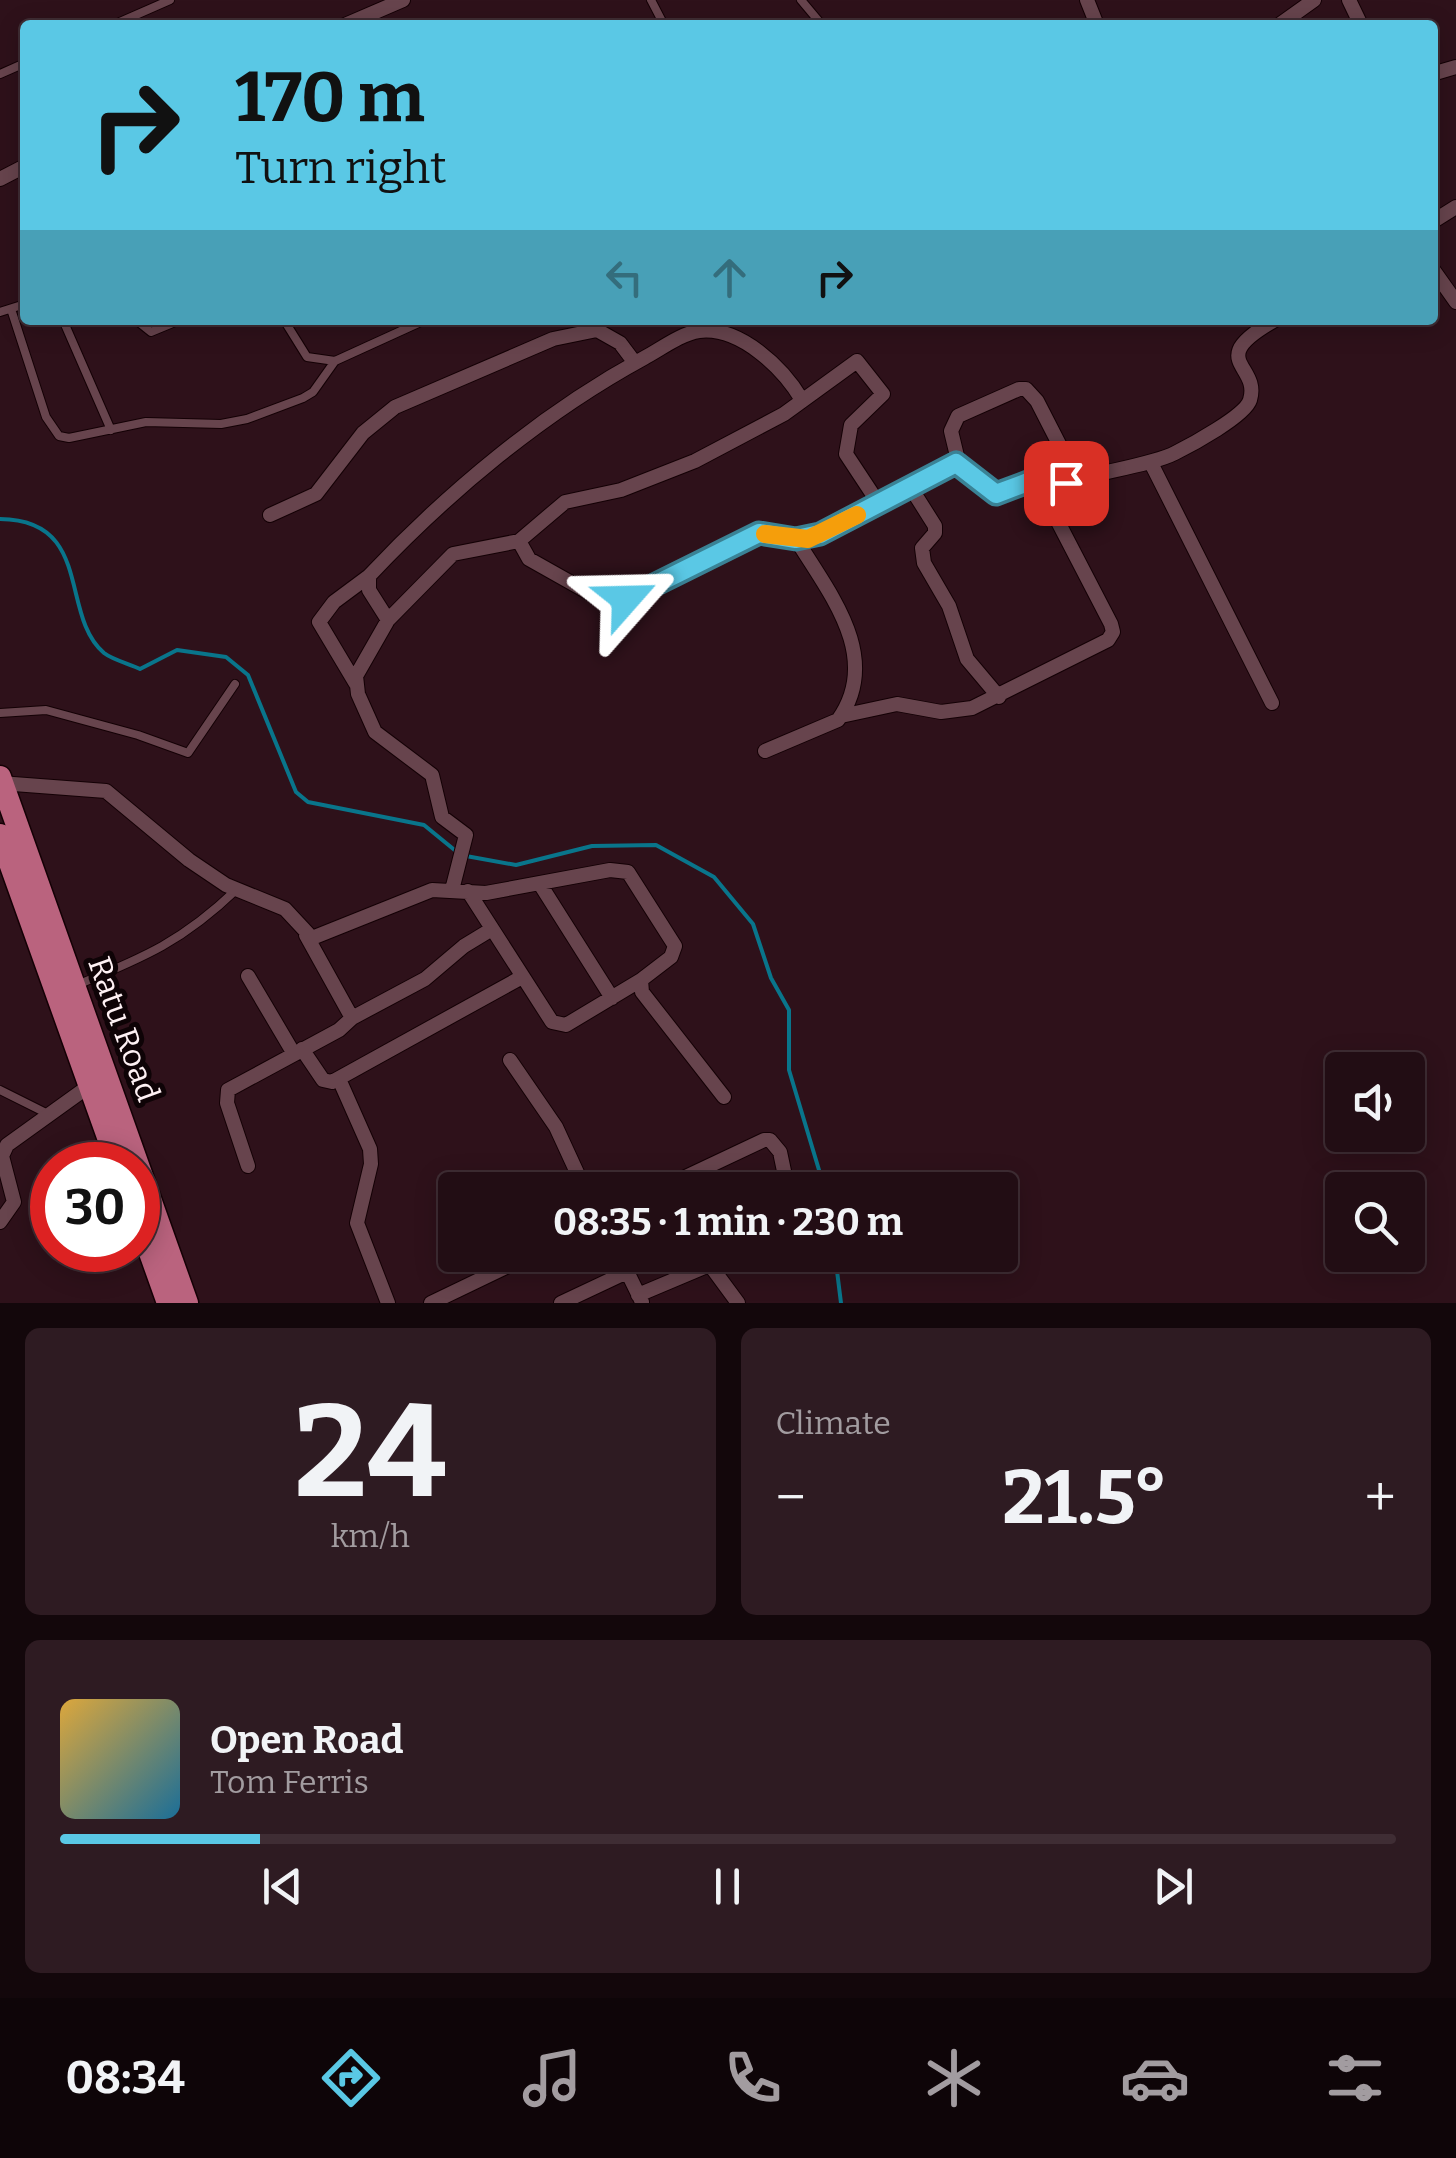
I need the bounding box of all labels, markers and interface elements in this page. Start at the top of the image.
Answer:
text: 170 m [235,56,425,140]
icon: right [70,60,200,190]
text: Turn right [235,141,447,195]
icon: left [597,250,652,305]
icon: ahead [702,250,757,305]
icon: right [807,250,862,305]
pin [1024,441,1109,526]
icon: arrive [1039,456,1094,511]
position arrow [574,547,678,651]
street label: Ratu Road [80,952,168,1107]
map controls [1325,1052,1425,1272]
button: sound [1325,1052,1425,1152]
speed limit sign: 30 [30,1142,160,1272]
button: search [1325,1172,1425,1272]
text: 08:35 · 1 min · 230 m [553,1199,903,1245]
text: 24 [294,1374,446,1530]
text: Climate [776,1404,891,1442]
text: 21.5° [1002,1453,1168,1543]
text: − [776,1465,806,1531]
text: + [1365,1465,1396,1531]
text: km/h [331,1517,410,1555]
text: Open Road [210,1717,403,1763]
text: Tom Ferris [210,1763,369,1801]
icon: previous [255,1859,310,1914]
icon: pause [700,1859,755,1914]
icon: next [1146,1859,1201,1914]
icon: directions [316,2043,386,2113]
icon: music [517,2043,587,2113]
icon: phone [718,2043,788,2113]
icon: climate [919,2043,989,2113]
icon: car [1120,2043,1190,2113]
icon: filters [1320,2043,1390,2113]
text: 08:34 [65,2051,185,2105]

